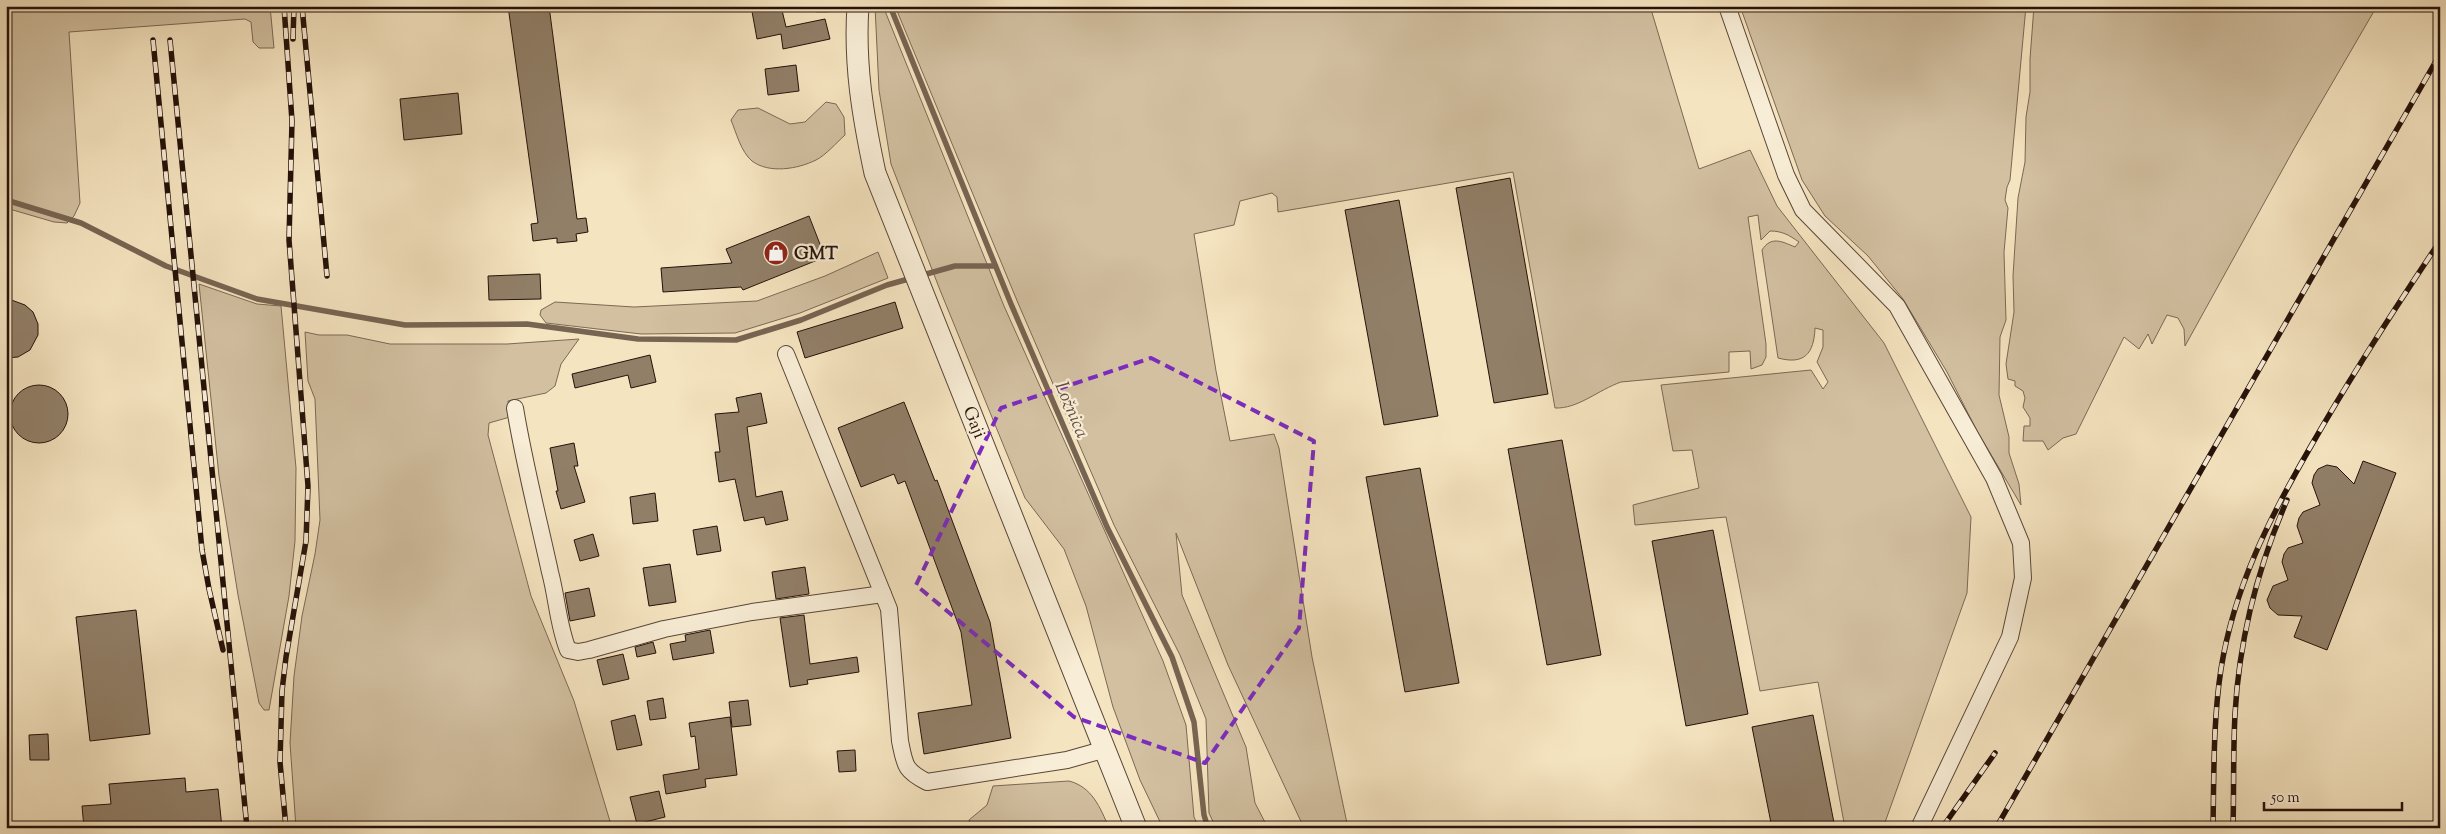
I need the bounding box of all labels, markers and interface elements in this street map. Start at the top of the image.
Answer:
shop icon: GMT [763,240,789,266]
place label: GMT [794,242,838,268]
water label: Ložnica [1047,377,1095,443]
street label: Gaji [955,403,991,443]
scale bar [2264,779,2401,811]
text: 50 m [2270,788,2300,809]

